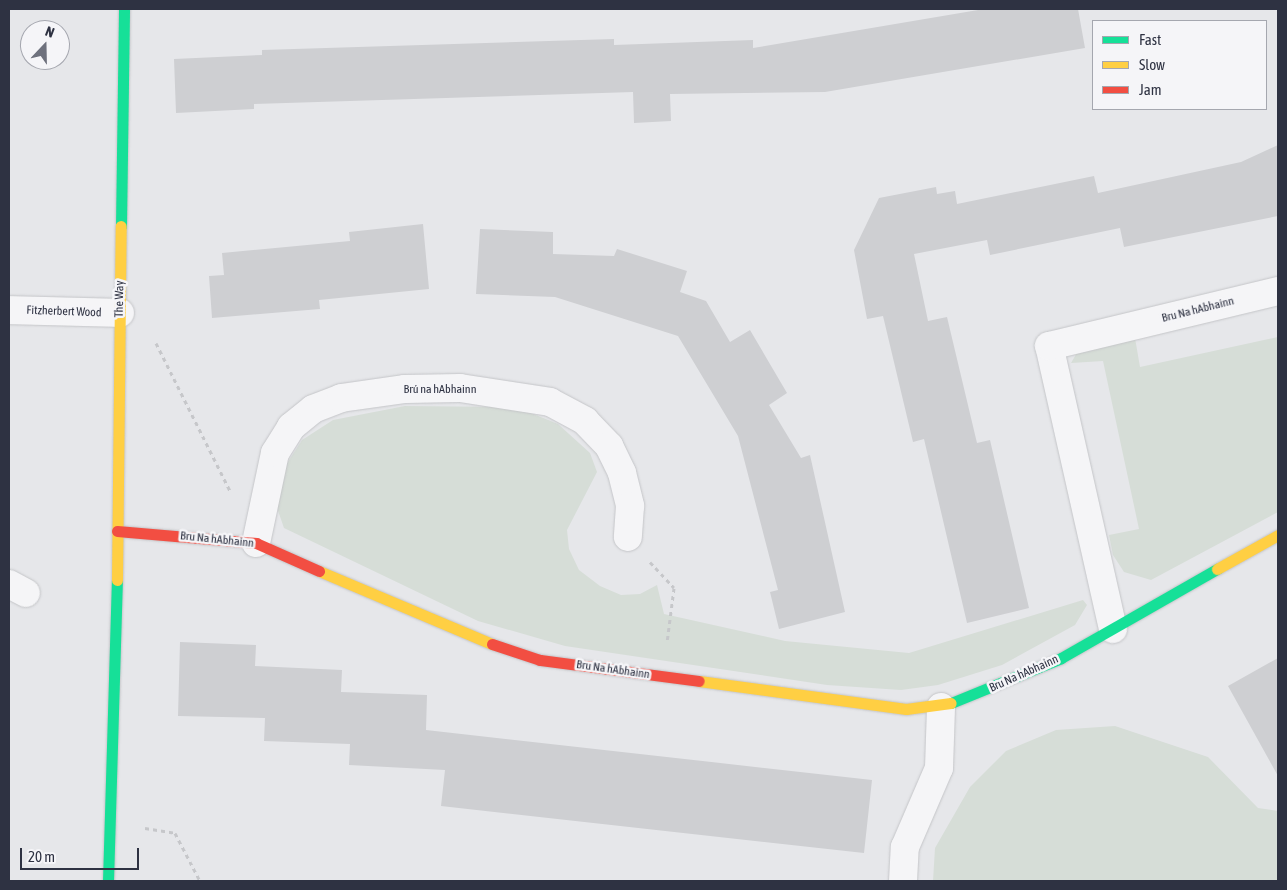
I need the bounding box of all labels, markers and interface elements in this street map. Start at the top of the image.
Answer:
north arrow [20,20,70,70]
legend [1092,20,1267,110]
text: N [43,23,57,41]
text: Fast [1139,31,1161,48]
text: Slow [1139,56,1165,73]
text: Jam [1139,81,1162,98]
street label: The Way [112,280,128,318]
street label: Bru Na hAbhainn [1160,294,1236,326]
street label: Fitzherbert Wood [26,303,102,321]
street label: Brú na hAbhainn [404,383,476,397]
street label: Bru Na hAbhainn [179,529,255,551]
street label: Bru Na hAbhainn [987,652,1061,696]
street label: Bru Na hAbhainn [575,658,651,682]
scale bar [22,838,141,870]
text: 20 m [28,848,55,865]

